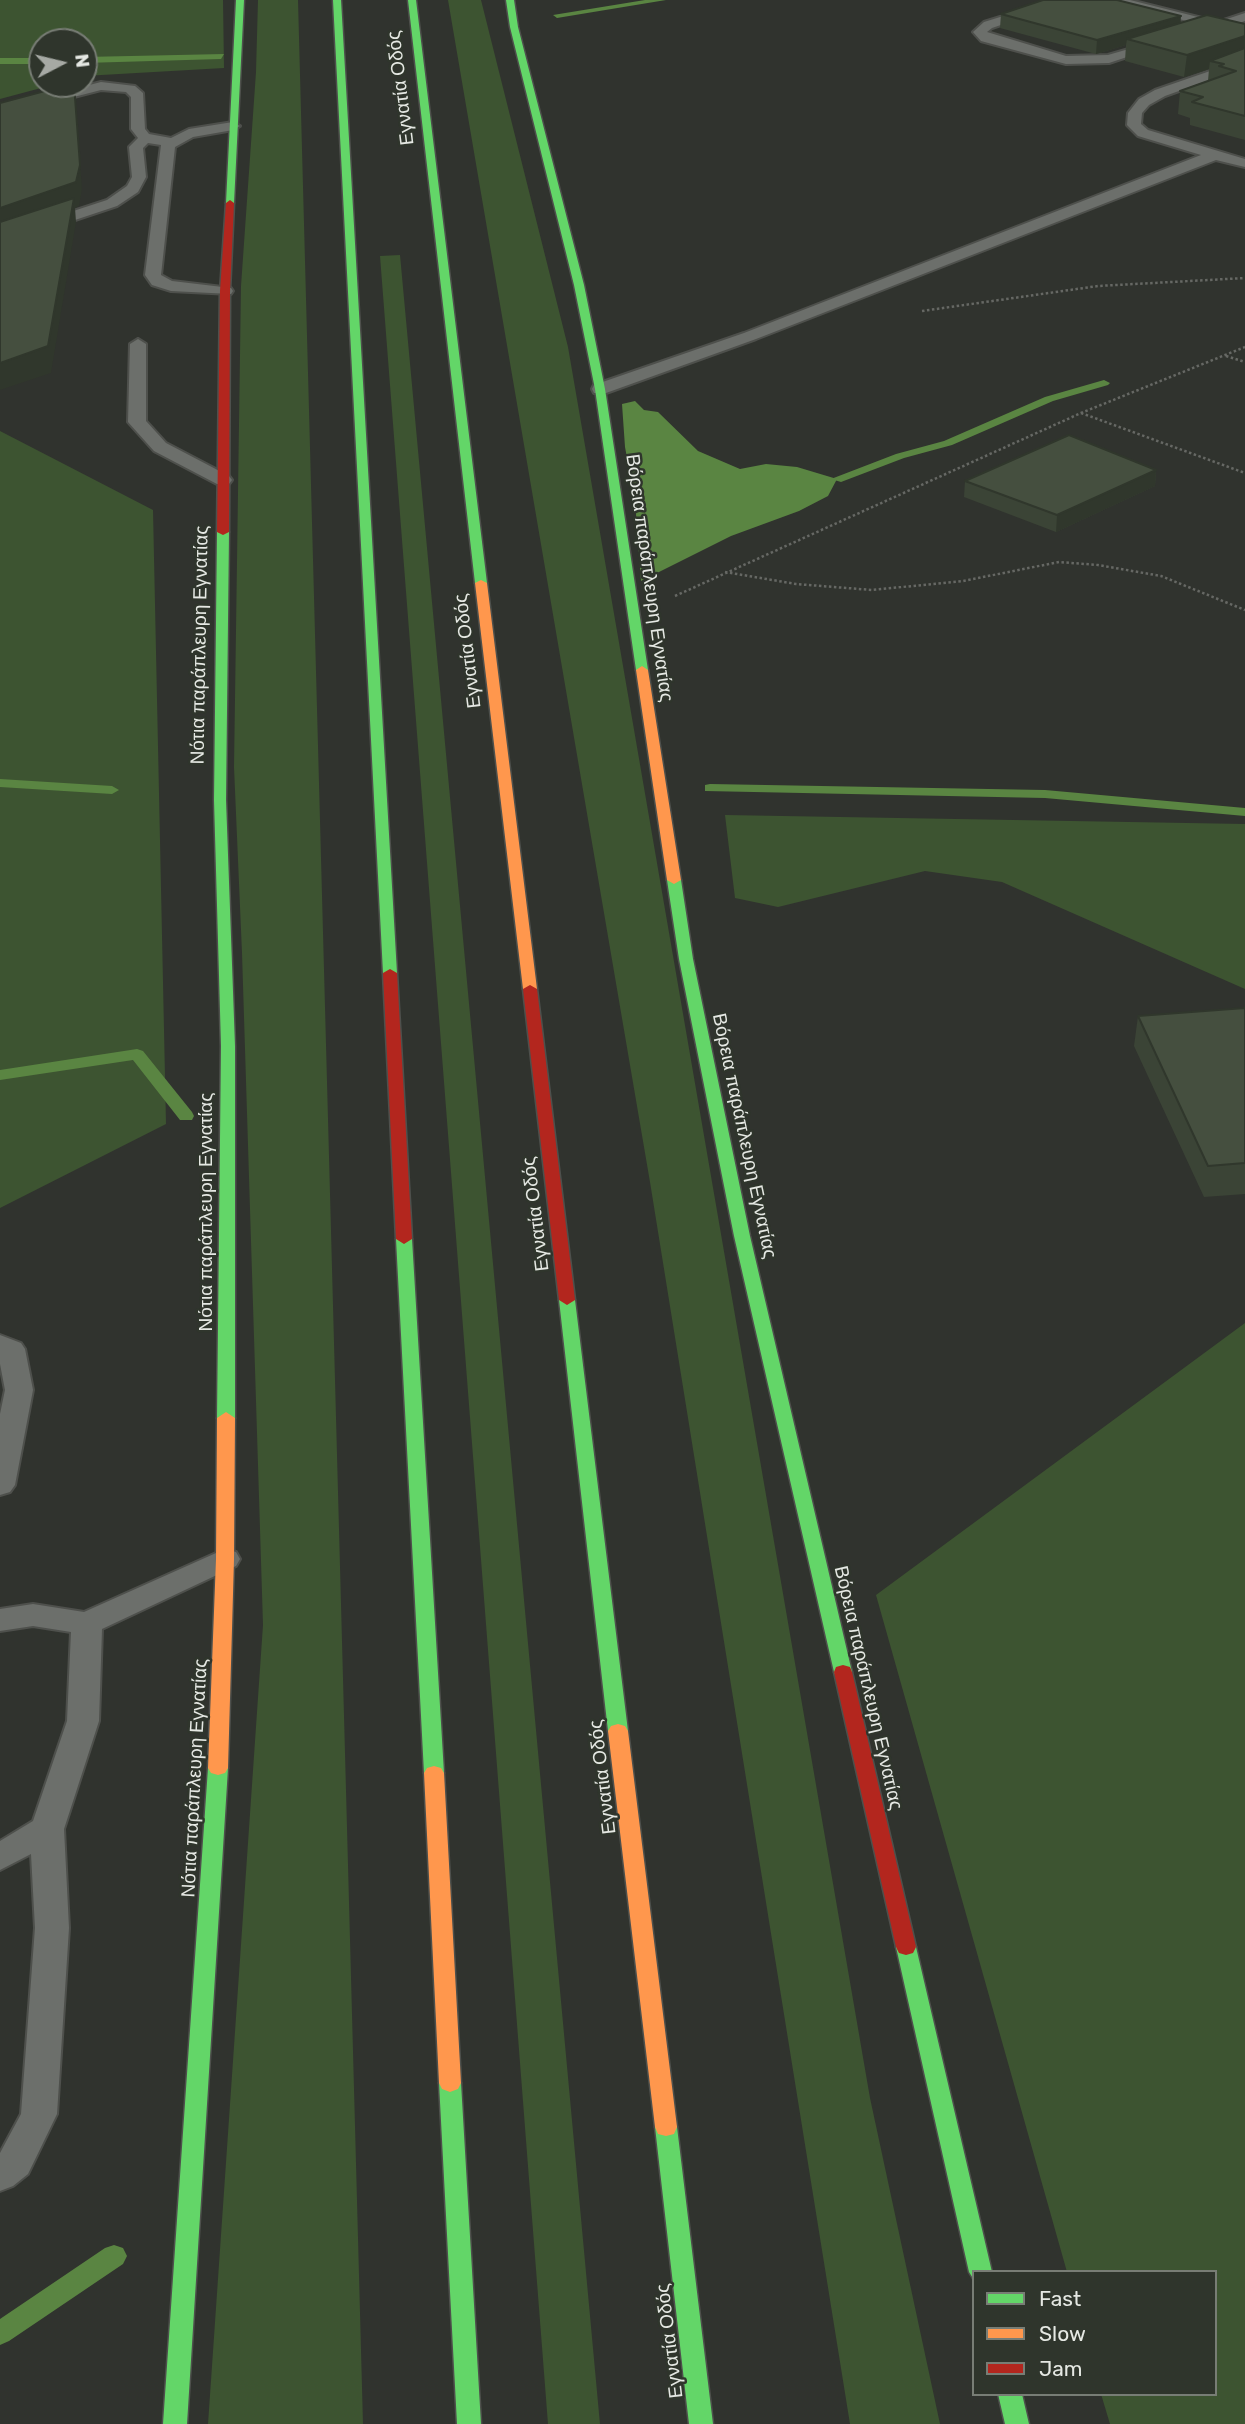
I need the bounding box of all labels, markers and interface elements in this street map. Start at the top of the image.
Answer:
north arrow [28,28,98,98]
street label: Εγνατία Οδός [383,29,419,147]
text: N [70,52,95,69]
street label: Βόρεια παράπλευρη Εγνατίας [620,453,678,703]
street label: Νότια παράπλευρη Εγνατίας [187,525,213,765]
street label: Εγνατία Οδός [450,592,486,710]
street label: Βόρεια παράπλευρη Εγνατίας [707,1011,781,1261]
street label: Νότια παράπλευρη Εγνατίας [196,1092,218,1332]
street label: Εγνατία Οδός [518,1155,554,1273]
street label: Βόρεια παράπλευρη Εγνατίας [829,1564,907,1812]
street label: Νότια παράπλευρη Εγνατίας [177,1658,213,1898]
street label: Εγνατία Οδός [585,1718,621,1836]
legend [972,2270,1217,2396]
street label: Εγνατία Οδός [652,2282,688,2400]
text: Fast [1039,2286,1081,2311]
text: Slow [1039,2321,1086,2346]
text: Jam [1039,2356,1083,2381]

